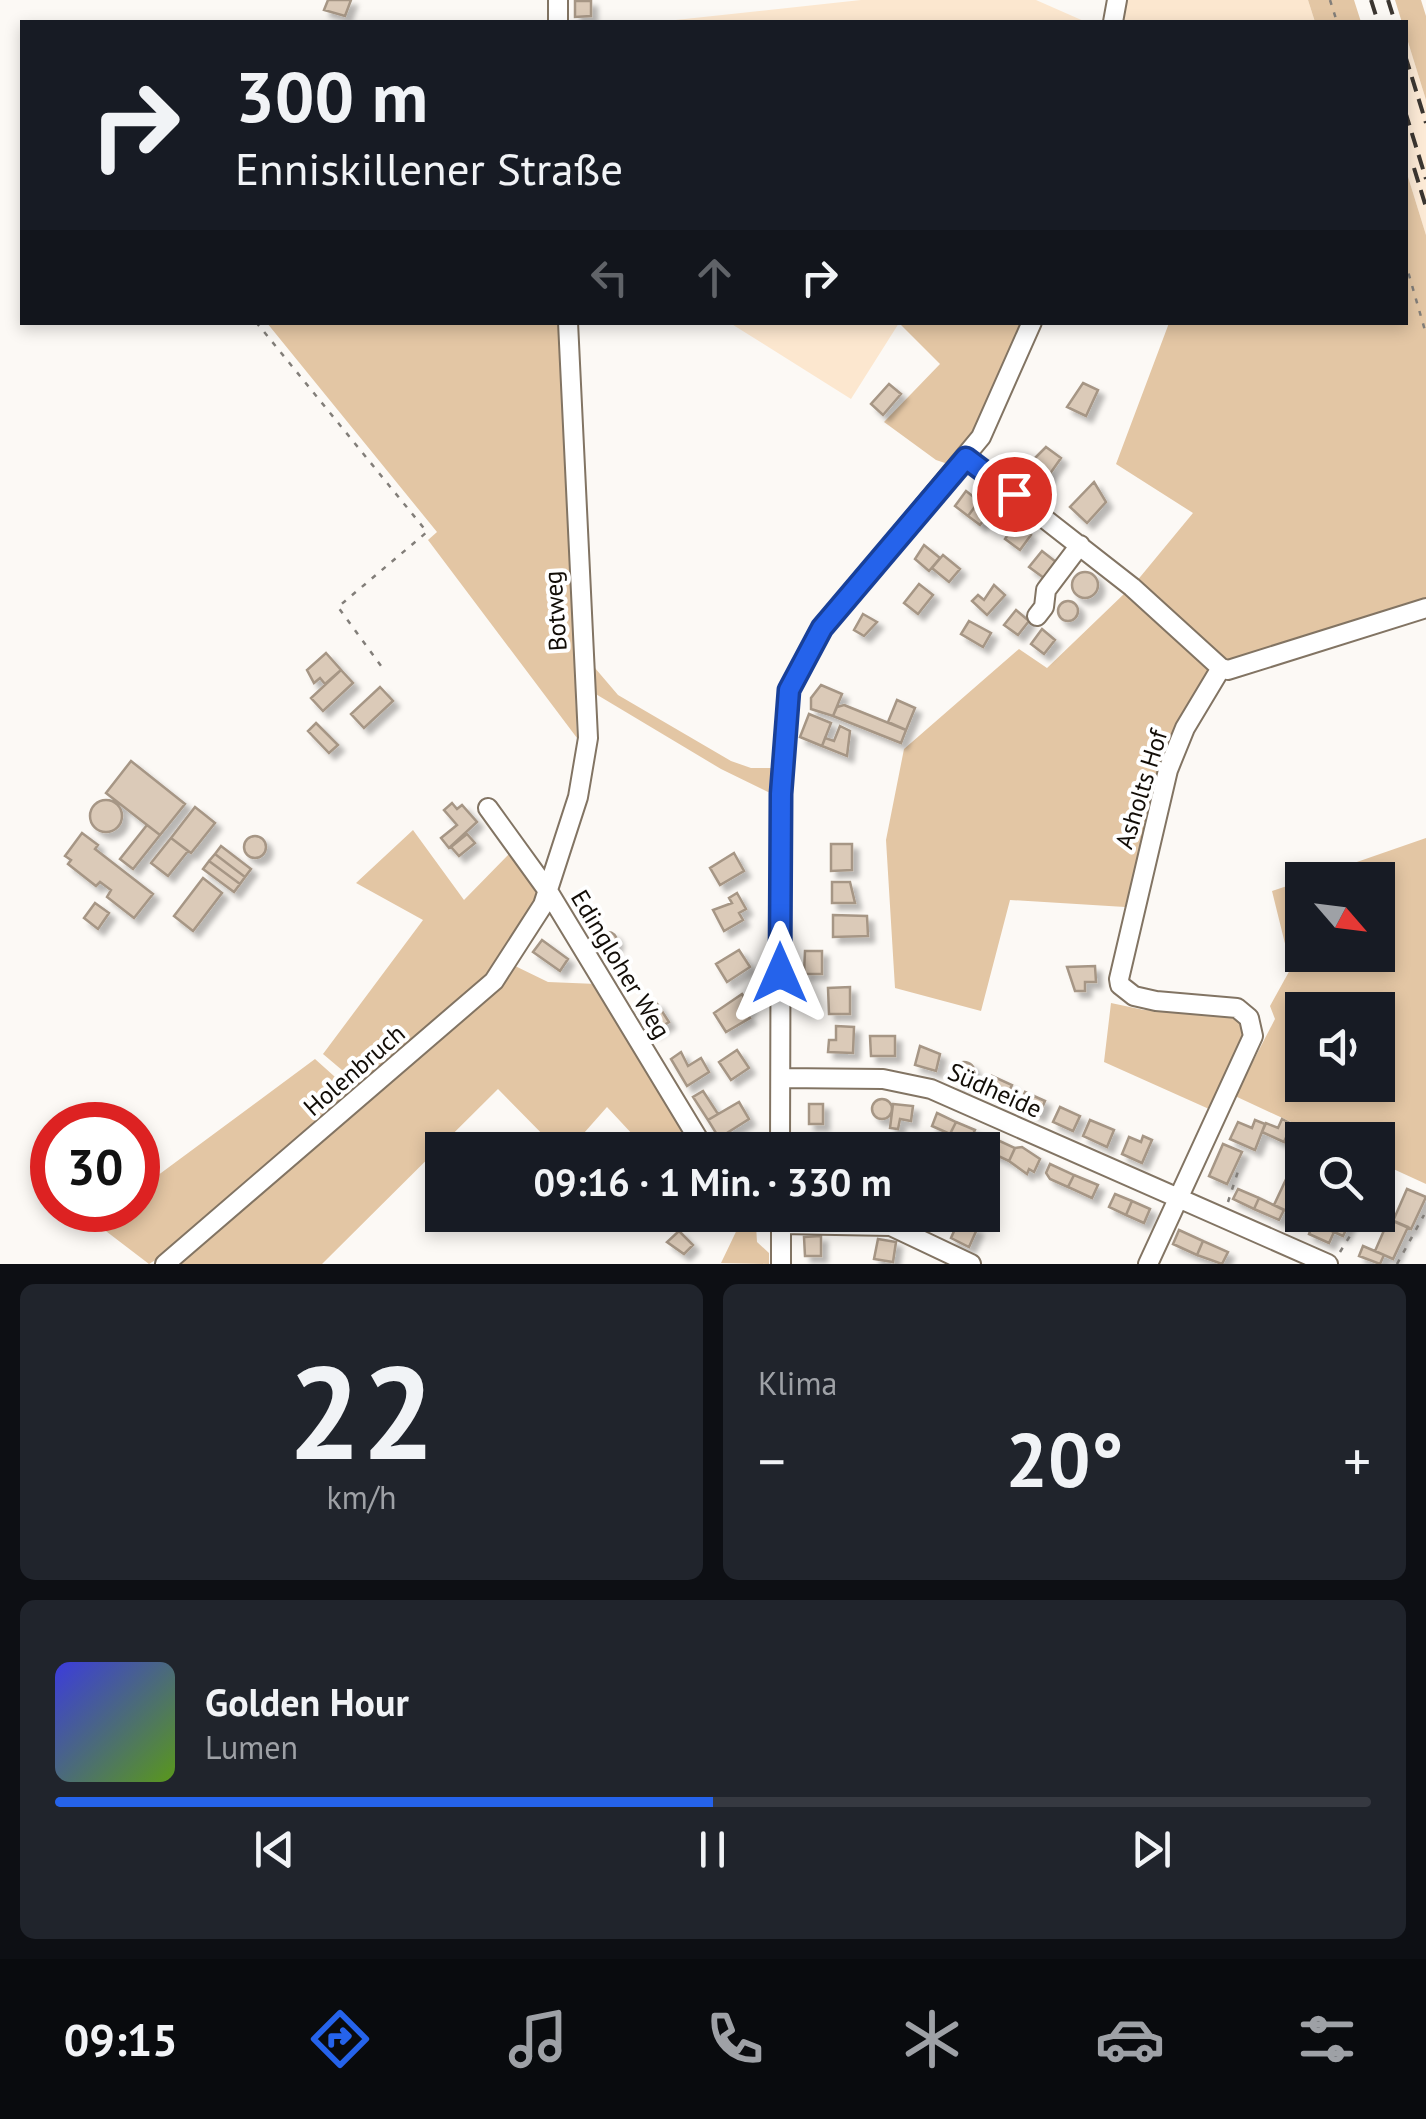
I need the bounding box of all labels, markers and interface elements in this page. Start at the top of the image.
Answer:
text: 300 m [235,51,428,141]
icon: right [70,60,200,190]
text: Enniskillener Straße [235,139,623,197]
icon: left [582,250,637,305]
icon: ahead [687,250,742,305]
icon: right [792,250,847,305]
pin [972,452,1057,537]
icon: arrive [987,467,1042,522]
street label: Botweg [536,570,574,652]
street label: Asholts Hof [1108,724,1175,853]
north arrow [1285,862,1395,972]
map controls [1285,862,1395,1232]
street label: Edingloher Weg [564,884,678,1044]
position arrow [728,921,832,1025]
button: sound [1285,992,1395,1102]
street label: Holenbruch [297,1017,411,1123]
street label: Südheide [943,1055,1047,1125]
speed limit sign: 30 [30,1102,160,1232]
button: search [1285,1122,1395,1232]
text: 09:16 · 1 Min. · 330 m [533,1157,892,1206]
text: 22 [288,1327,435,1495]
text: Klima [758,1362,837,1404]
text: 20° [1006,1411,1123,1508]
text: − [758,1425,786,1496]
text: + [1343,1425,1371,1496]
text: km/h [326,1476,397,1518]
text: Golden Hour [205,1677,409,1726]
text: Lumen [205,1726,298,1768]
icon: previous [247,1822,302,1877]
icon: pause [685,1822,740,1877]
icon: next [1124,1822,1179,1877]
icon: directions [305,2004,375,2074]
icon: music [503,2004,573,2074]
icon: phone [700,2004,770,2074]
icon: climate [897,2004,967,2074]
icon: car [1095,2004,1165,2074]
icon: filters [1292,2004,1362,2074]
text: 09:15 [64,2010,178,2068]

